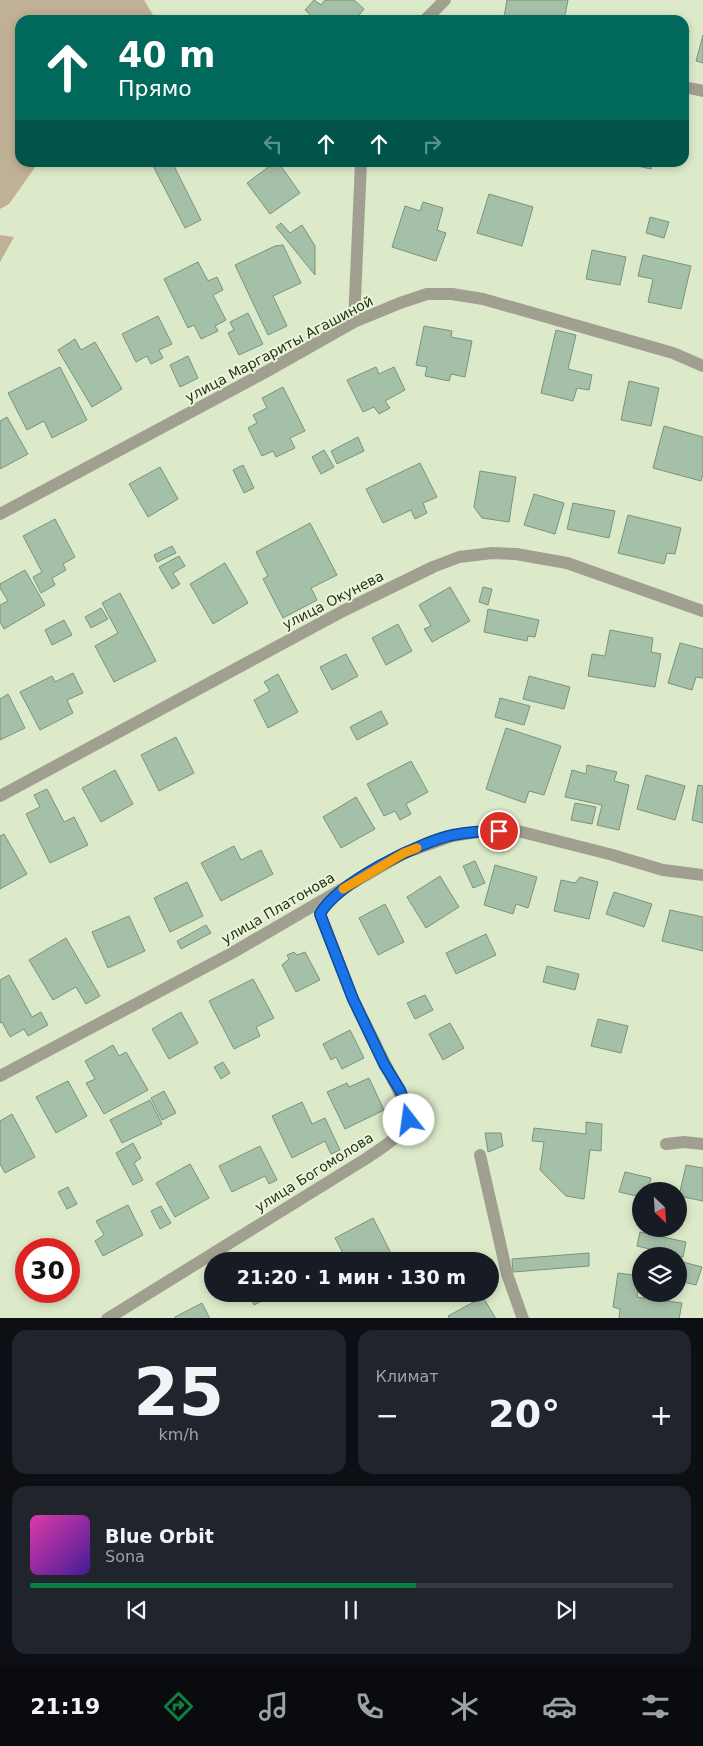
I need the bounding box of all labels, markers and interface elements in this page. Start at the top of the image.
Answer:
icon: ahead [35,35,100,100]
text: 40 m [118,35,215,75]
text: Прямо [118,76,192,101]
icon: left [259,130,287,158]
icon: ahead [312,130,340,158]
icon: ahead [365,130,393,158]
icon: right [418,130,446,158]
street label: улица Маргариты Агашиной [182,293,376,405]
street label: улица Окунева [280,568,386,632]
pin [478,810,520,852]
icon: arrive [485,817,513,845]
street label: улица Платонова [218,869,338,947]
position arrow [382,1093,434,1145]
street label: улица Богомолова [252,1129,376,1215]
north arrow [632,1182,688,1238]
map controls [632,1182,687,1302]
speed limit sign: 30 [15,1238,80,1303]
button: layers [632,1247,687,1302]
text: 21:20 · 1 мин · 130 m [237,1266,466,1288]
text: 25 [134,1355,224,1430]
text: Климат [376,1367,439,1386]
text: 20° [488,1392,560,1436]
text: − [376,1399,399,1432]
text: + [650,1399,673,1432]
text: km/h [159,1425,199,1444]
text: Blue Orbit [105,1525,214,1547]
text: Sona [105,1547,145,1566]
icon: previous [123,1596,151,1624]
icon: pause [337,1596,365,1624]
icon: next [552,1596,580,1624]
icon: directions [161,1689,196,1724]
icon: music [256,1689,291,1724]
icon: phone [352,1689,387,1724]
icon: climate [447,1689,482,1724]
icon: car [542,1689,577,1724]
icon: filters [638,1689,673,1724]
text: 21:19 [30,1694,100,1719]

